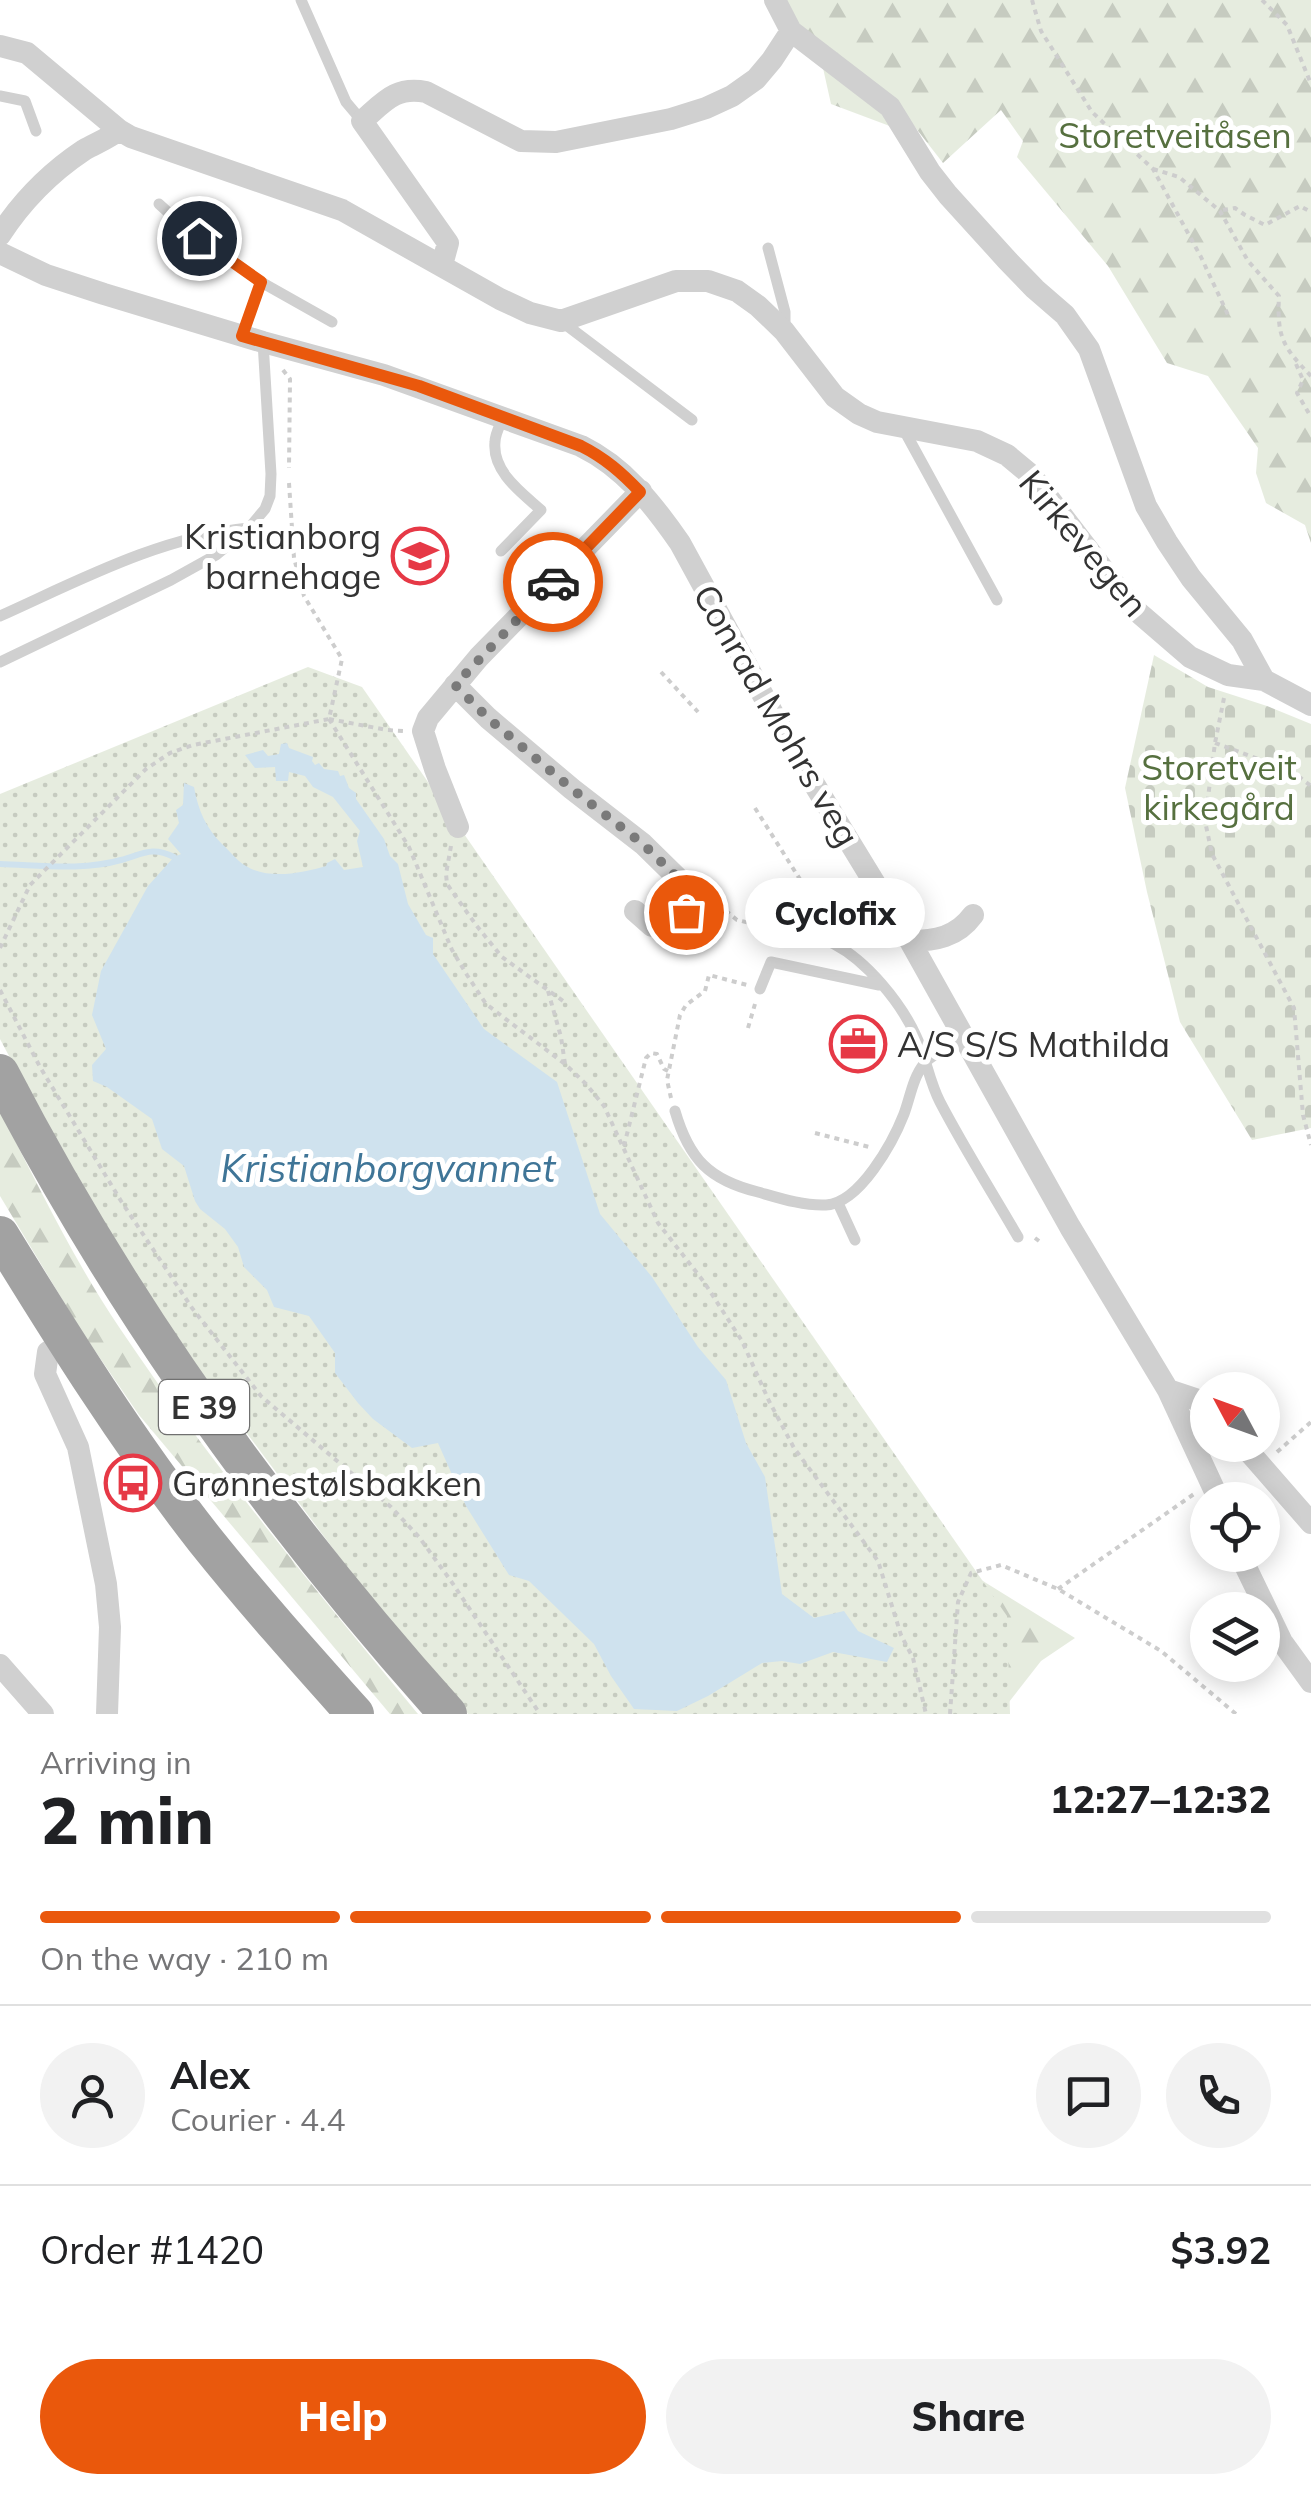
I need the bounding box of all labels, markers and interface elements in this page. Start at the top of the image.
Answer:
park label: Storetveitåsen [1058,113,1292,157]
pin [157,196,242,281]
icon: home [172,211,227,266]
street label: Kirkevegen [1010,461,1158,625]
place label: Kristianborg barnehage [184,514,381,598]
school or university icon: Kristianborg barnehage [390,526,450,586]
courier [503,532,603,632]
icon: car [526,555,581,610]
street label: Conrad Mohrs veg [684,576,870,854]
park label: Storetveit kirkegård [1141,745,1297,829]
pin [644,870,729,955]
callout: Cyclofix [746,877,926,947]
icon: bag [659,885,714,940]
text: Cyclofix [774,893,896,933]
office icon: A/S S/S Mathilda [828,1014,888,1074]
place label: A/S S/S Mathilda [897,1022,1170,1066]
water label: Kristianborgvannet [220,1144,557,1192]
north arrow [1190,1372,1280,1462]
map controls [1190,1372,1280,1682]
road number: E 39 [159,1380,249,1434]
bus stop icon: Grønnestølsbakken [103,1453,163,1513]
place label: Grønnestølsbakken [172,1461,482,1505]
button: locate [1190,1482,1280,1572]
button: layers [1190,1592,1280,1682]
text: Arriving in [40,1742,192,1782]
text: 12:27–12:32 [1050,1775,1271,1823]
text: 2 min [40,1779,214,1860]
text: On the way · 210 m [40,1938,329,1978]
button: person [40,2043,145,2148]
button: chat [1036,2043,1141,2148]
button: phone [1166,2043,1271,2148]
text: Alex [170,2051,250,2099]
text: Courier · 4.4 [170,2099,346,2139]
text: Order #1420 [40,2226,264,2274]
text: $3.92 [1170,2226,1271,2274]
button: Help [40,2359,646,2474]
button: Share [666,2359,1271,2474]

